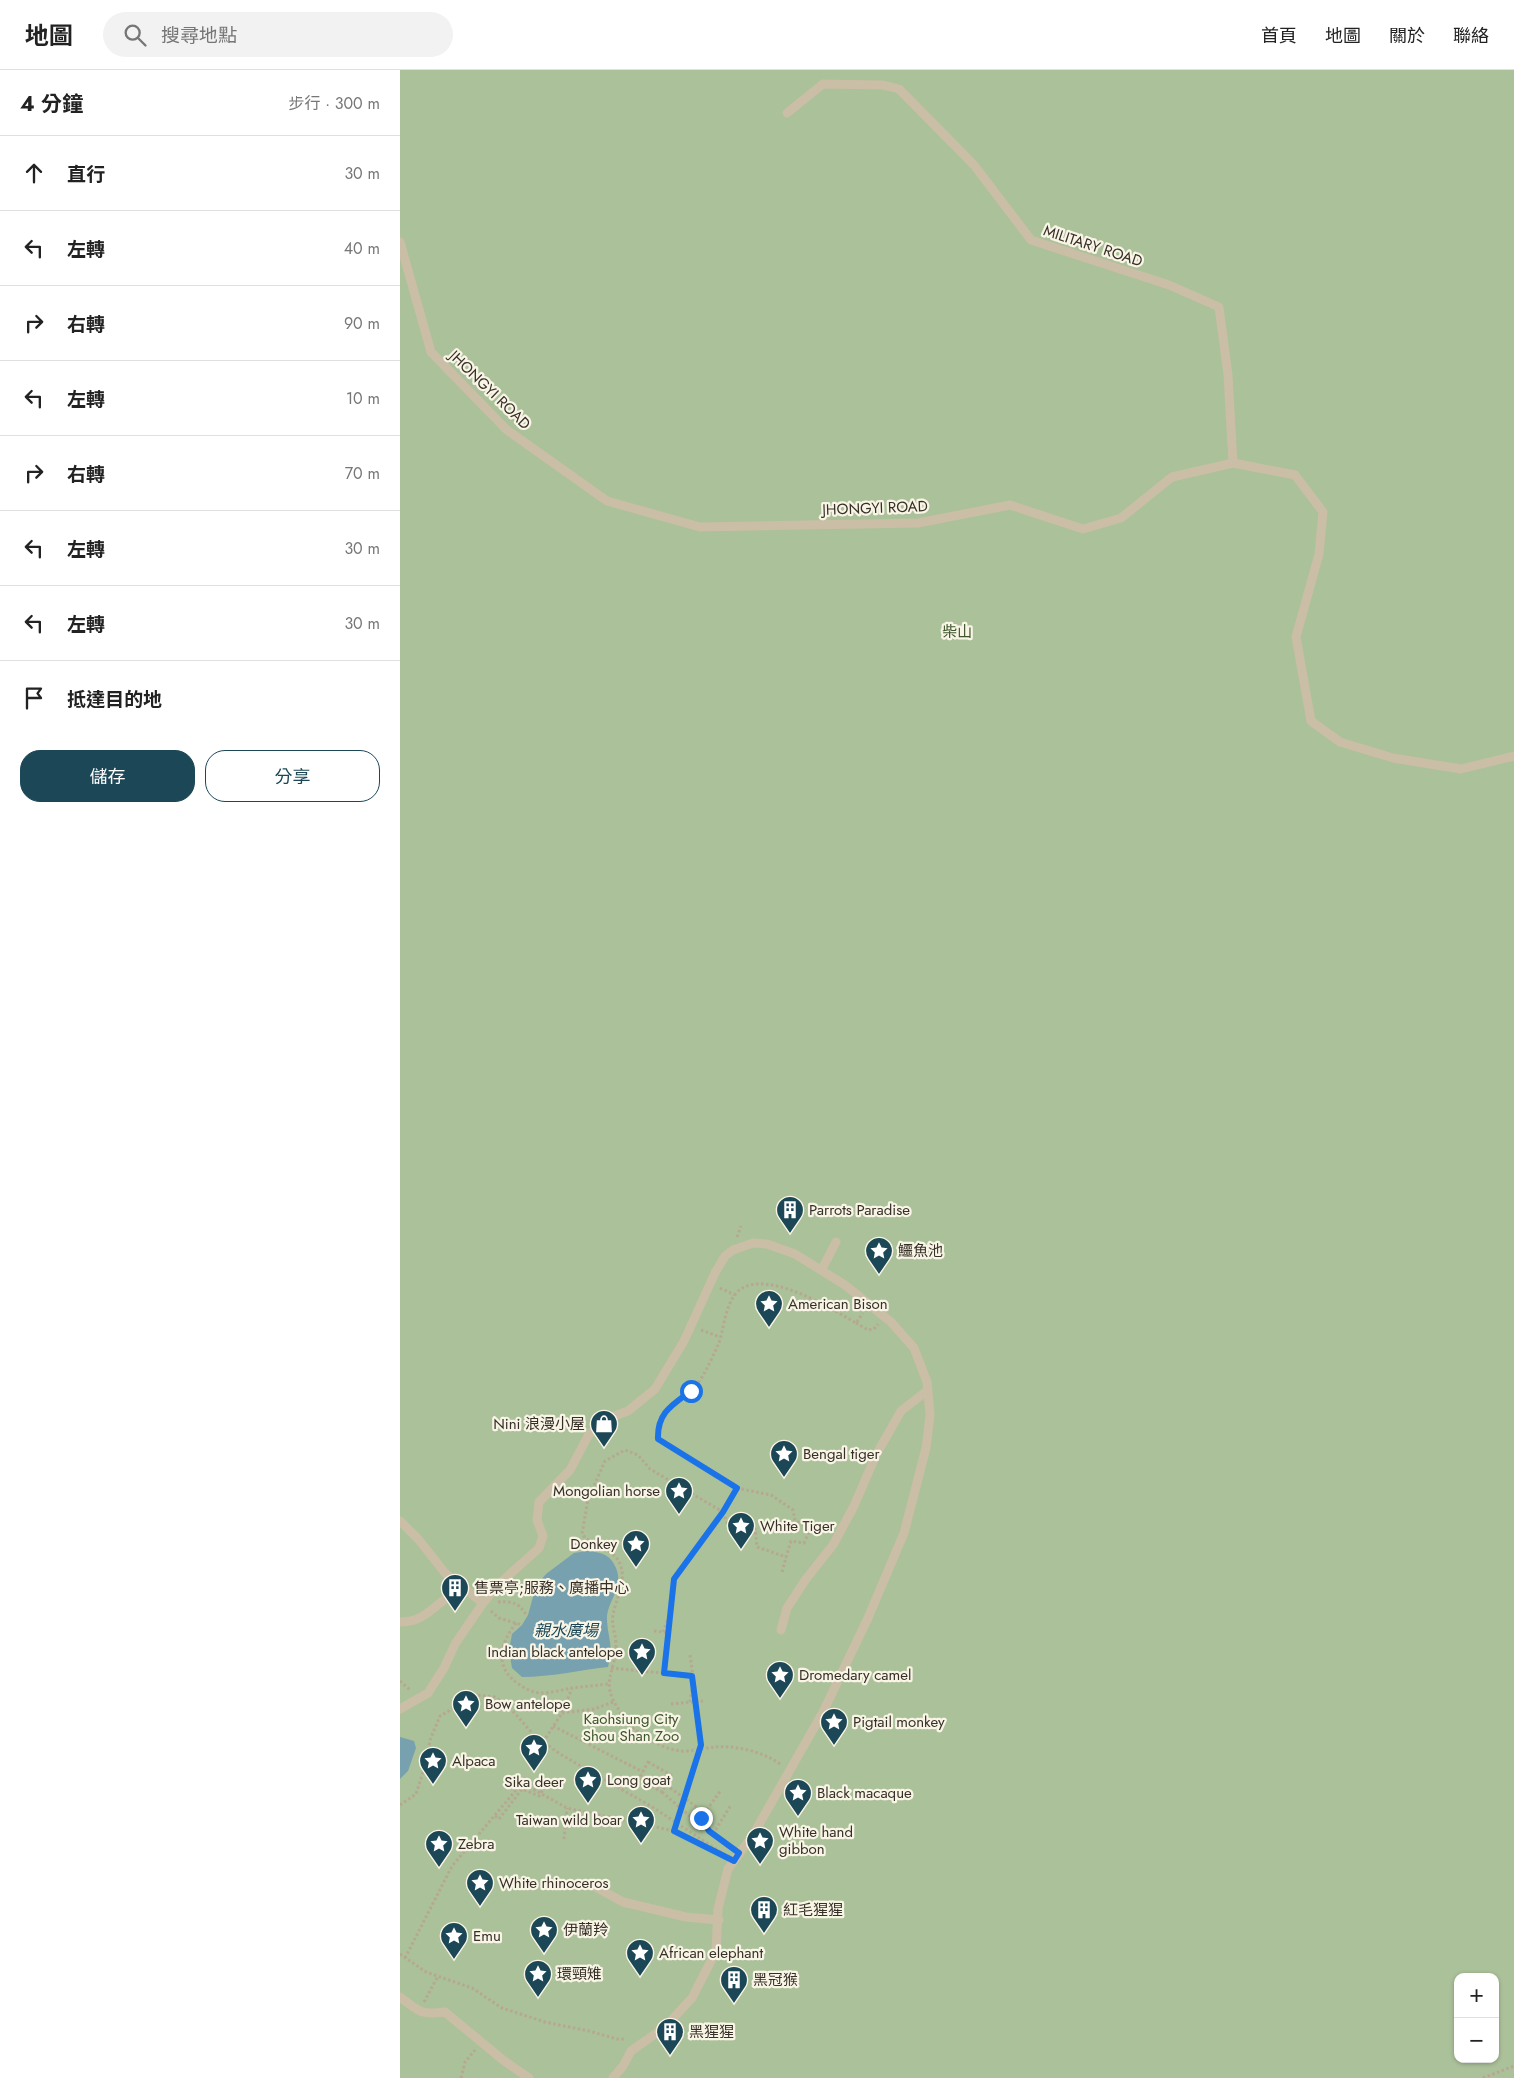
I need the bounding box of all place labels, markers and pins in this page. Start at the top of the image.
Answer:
building icon: Parrots Paradise [775,1195,805,1234]
place label: Parrots Paradise [809,1199,910,1221]
place icon: 鱷魚池 [864,1236,894,1275]
place label: 鱷魚池 [898,1240,943,1262]
place icon: American Bison [754,1289,784,1328]
place label: American Bison [788,1293,888,1315]
shop icon: Nini 浪漫小屋 [589,1409,619,1448]
place label: Nini 浪漫小屋 [493,1413,585,1435]
place icon: Bengal tiger [769,1439,799,1478]
place label: Bengal tiger [803,1443,880,1465]
place icon: Mongolian horse [664,1476,694,1515]
place label: Mongolian horse [553,1480,660,1502]
place icon: White Tiger [726,1511,756,1550]
place label: White Tiger [760,1515,836,1537]
place icon: Donkey [621,1529,651,1568]
place label: Donkey [570,1533,617,1555]
building icon: 售票亭;服務、廣播中心 [440,1573,470,1612]
place label: 售票亭;服務、廣播中心 [474,1577,629,1599]
place icon: Indian black antelope [627,1637,657,1676]
place label: Indian black antelope [488,1641,623,1663]
place icon: Dromedary camel [765,1660,795,1699]
place label: Dromedary camel [799,1664,911,1686]
place icon: Bow antelope [451,1689,481,1728]
place label: Bow antelope [485,1693,571,1715]
place icon: Pigtail monkey [819,1707,849,1746]
place label: Pigtail monkey [853,1711,945,1733]
place icon: Sika deer [519,1733,549,1772]
place icon: Alpaca [418,1746,448,1785]
place label: Alpaca [452,1750,496,1772]
place icon: Long goat [573,1765,603,1804]
place label: Long goat [607,1769,671,1791]
place label: Sika deer [504,1771,565,1793]
place icon: Black macaque [783,1778,813,1817]
place label: Black macaque [817,1782,912,1804]
place icon: Taiwan wild boar [626,1805,656,1844]
place label: Taiwan wild boar [516,1809,623,1831]
place label: White hand gibbon [779,1821,853,1860]
place icon: White hand gibbon [745,1826,775,1865]
place icon: Zebra [424,1829,454,1868]
place label: Zebra [458,1833,494,1855]
place icon: White rhinoceros [465,1868,495,1907]
place label: White rhinoceros [499,1872,609,1894]
building icon: 紅毛猩猩 [749,1895,779,1934]
place label: 紅毛猩猩 [783,1899,843,1921]
place icon: 伊蘭羚 [529,1915,559,1954]
place label: 伊蘭羚 [563,1919,608,1941]
place icon: Emu [439,1921,469,1960]
place label: Emu [473,1925,501,1947]
place icon: African elephant [625,1938,655,1977]
place label: African elephant [659,1942,763,1964]
place icon: 環頸雉 [523,1959,553,1998]
place label: 環頸雉 [557,1963,602,1985]
building icon: 黑冠猴 [719,1965,749,2004]
place label: 黑冠猴 [753,1969,798,1991]
building icon: 黑猩猩 [655,2017,685,2056]
place label: 黑猩猩 [689,2021,734,2043]

